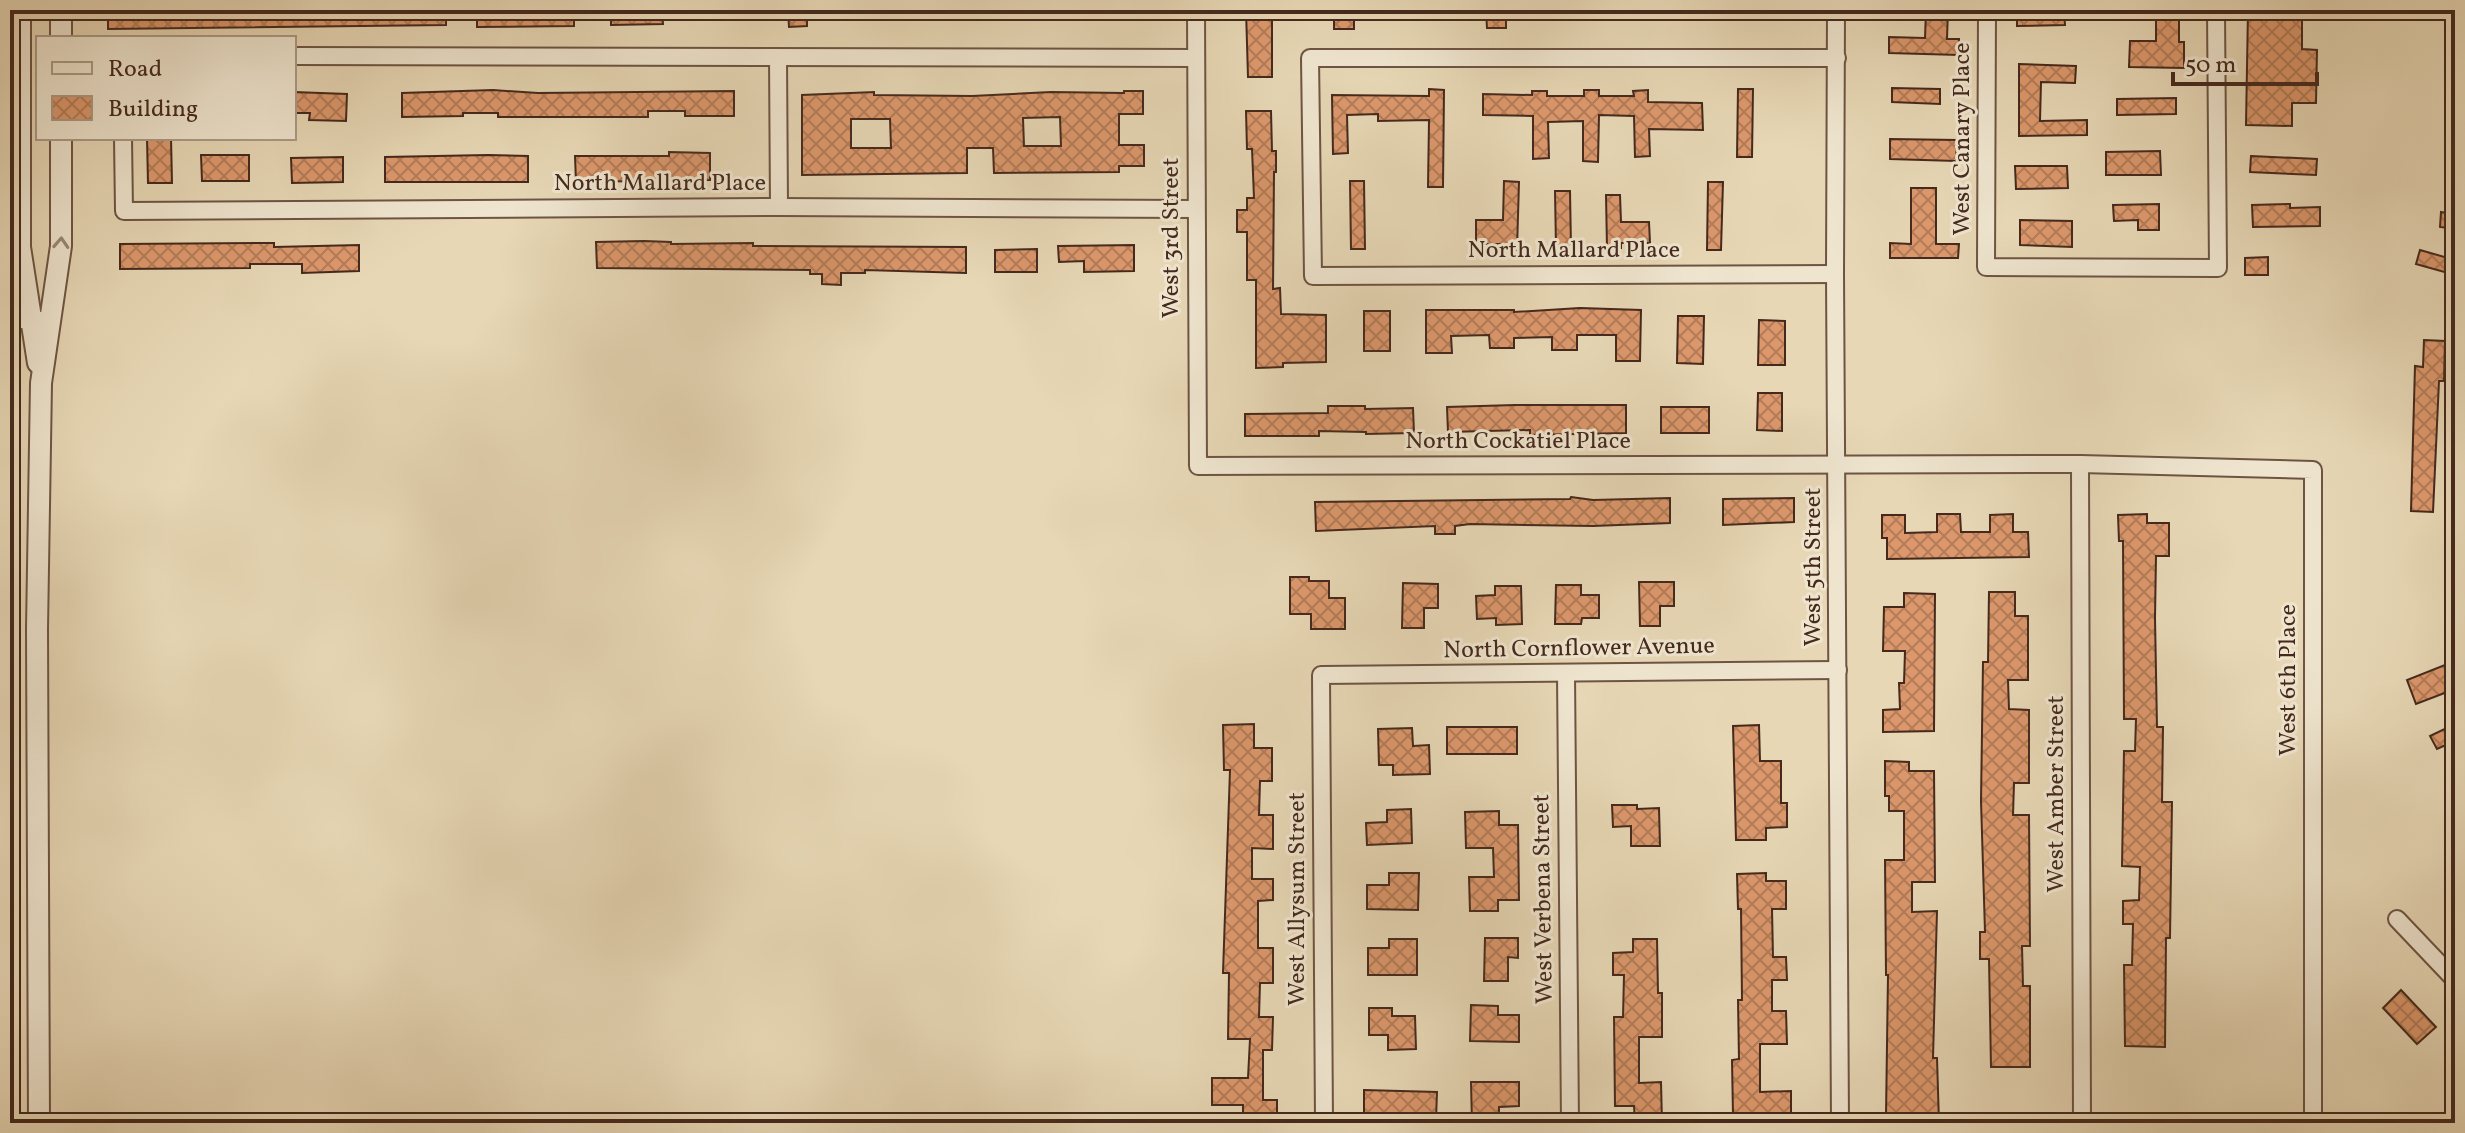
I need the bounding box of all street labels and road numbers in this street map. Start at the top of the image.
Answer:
street label: West Canary Place [1946,42,1980,236]
street label: West 3rd Street [1155,158,1189,318]
street label: North Mallard Place [554,167,766,201]
street label: North Mallard Place [1468,234,1680,268]
street label: North Cockatiel Place [1405,425,1631,459]
street label: West 5th Street [1797,488,1831,647]
street label: West 6th Place [2272,604,2306,756]
street label: North Cornflower Avenue [1443,630,1715,668]
street label: West Amber Street [2040,695,2074,893]
street label: West Allysum Street [1281,792,1315,1006]
street label: West Verbena Street [1525,794,1563,1004]

